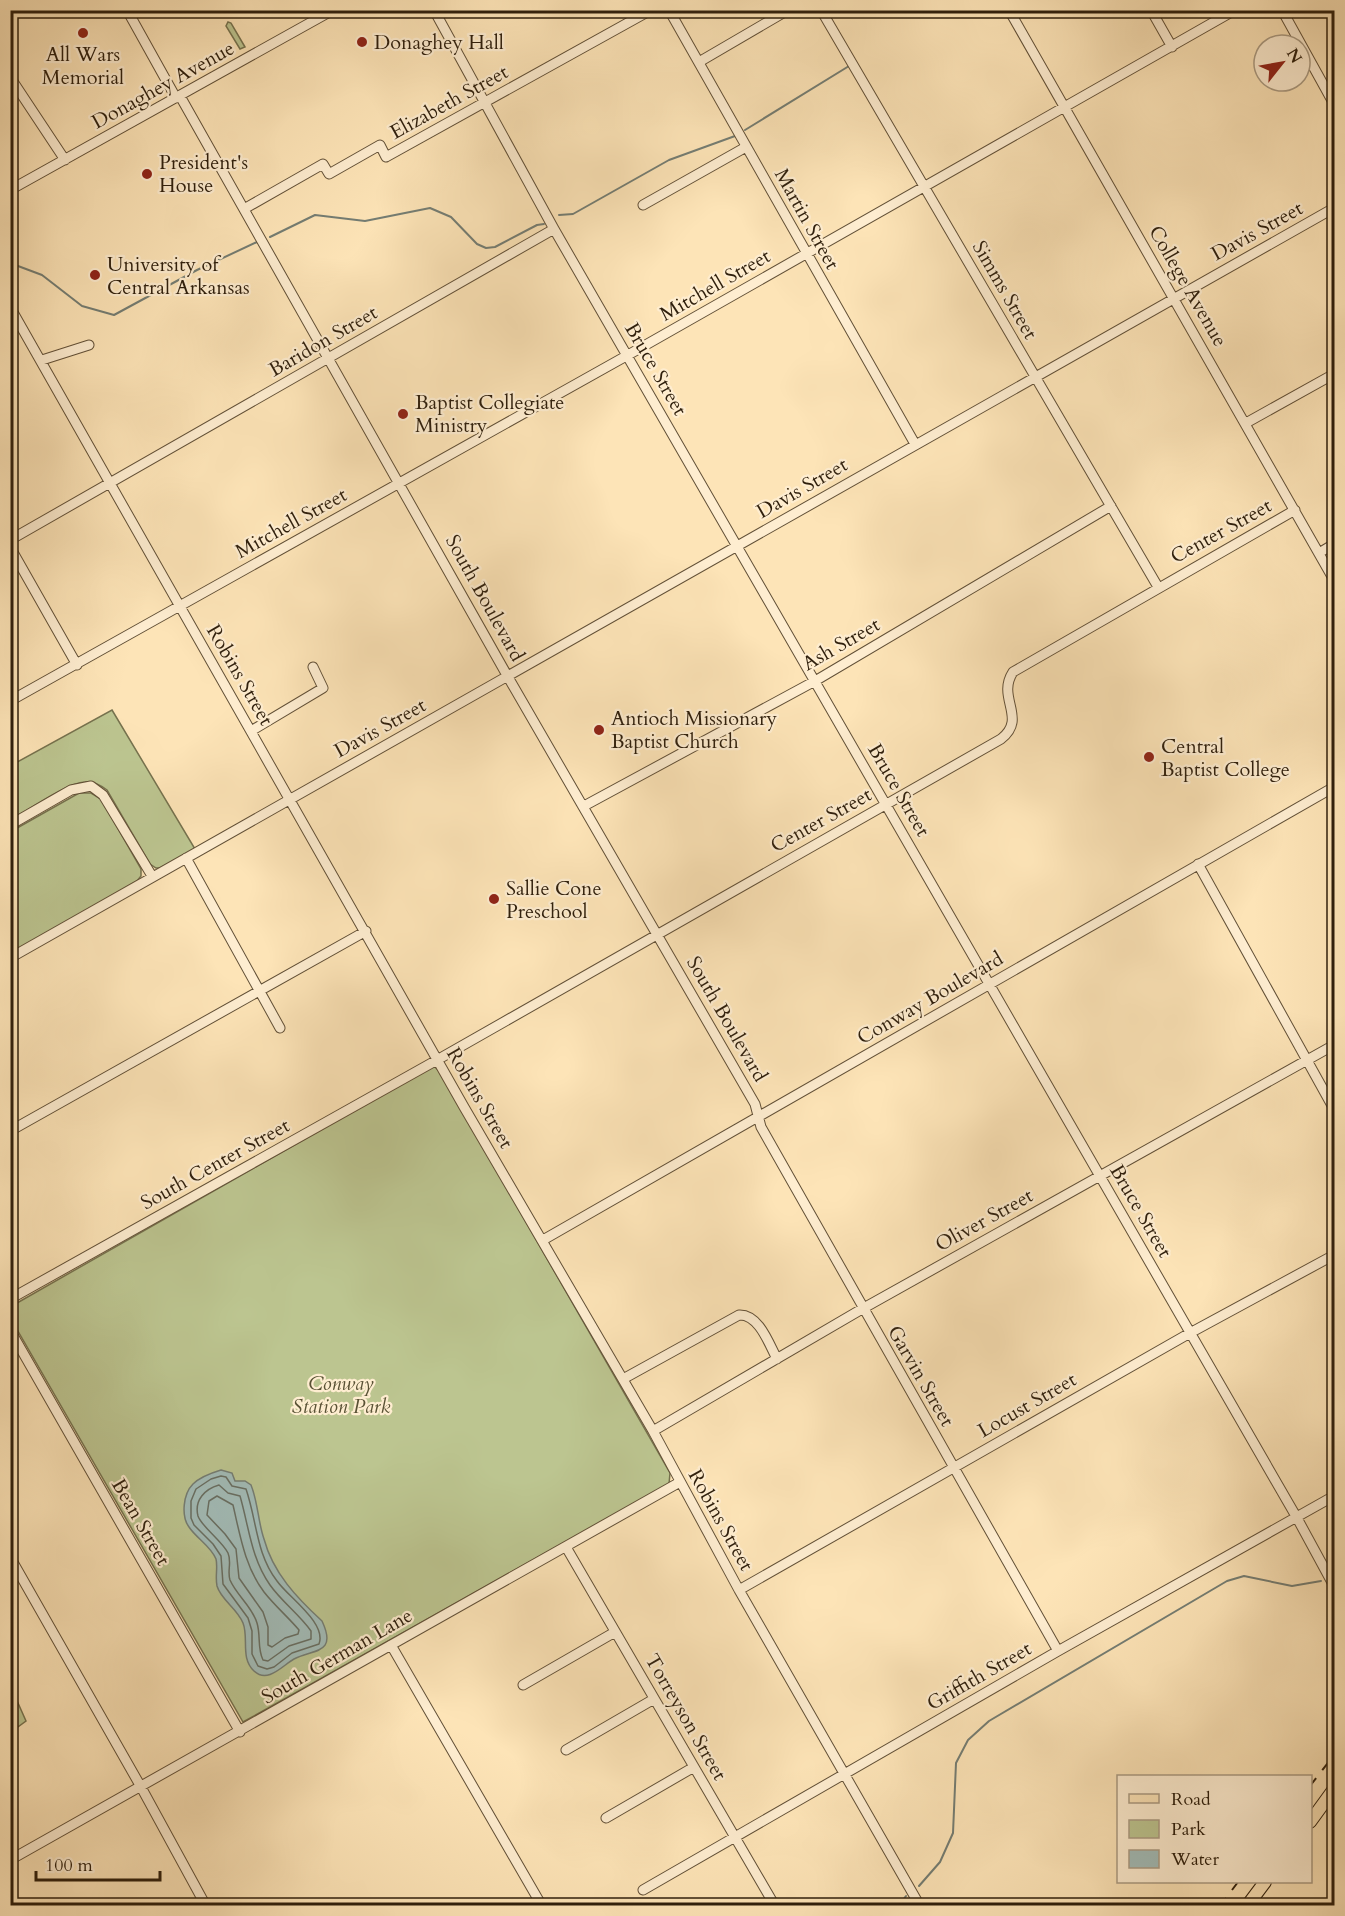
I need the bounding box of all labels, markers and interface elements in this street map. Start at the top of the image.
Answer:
marker: All Wars Memorial [76,26,90,40]
place label: Donaghey Hall [374,29,504,56]
north arrow [1252,33,1312,93]
street label: Donaghey Avenue [87,35,239,135]
marker: Donaghey Hall [355,35,369,49]
place label: All Wars Memorial [42,41,124,91]
text: N [1281,44,1307,68]
street label: Elizabeth Street [385,58,514,146]
place label: President's House [159,149,248,199]
street label: Martin Street [768,164,846,275]
marker: President's House [140,167,154,181]
street label: Davis Street [1206,194,1308,267]
street label: College Avenue [1142,220,1234,352]
street label: Simms Street [966,236,1044,345]
street label: Mitchell Street [655,242,776,328]
place label: University of Central Arkansas [107,251,250,301]
marker: University of Central Arkansas [88,268,102,282]
street label: Baridon Street [264,299,383,383]
street label: Bruce Street [618,317,694,421]
place label: Baptist Collegiate Ministry [415,389,564,439]
marker: Baptist Collegiate Ministry [396,407,410,421]
street label: Davis Street [752,451,853,525]
street label: Mitchell Street [230,481,352,565]
street label: Center Street [1166,492,1277,570]
street label: South Boulevard [439,530,531,666]
street label: Ash Street [797,611,885,677]
street label: Robins Street [200,620,280,731]
street label: Davis Street [329,691,431,764]
place label: Antioch Missionary Baptist Church [611,705,777,755]
marker: Antioch Missionary Baptist Church [592,723,606,737]
place label: Central Baptist College [1161,733,1290,783]
street label: Bruce Street [861,738,937,842]
marker: Central Baptist College [1142,750,1156,764]
street label: Center Street [766,781,877,859]
place label: Sallie Cone Preschool [506,875,601,925]
marker: Sallie Cone Preschool [487,892,501,906]
street label: Conway Boulevard [852,945,1008,1051]
street label: South Boulevard [680,951,774,1087]
street label: Robins Street [440,1043,520,1154]
street label: South Center Street [136,1112,295,1216]
street label: Bruce Street [1103,1159,1179,1263]
street label: Oliver Street [930,1182,1038,1258]
street label: Garvin Street [881,1321,961,1432]
street label: Locust Street [973,1366,1082,1444]
park label: Conway Station Park [292,1370,390,1420]
street label: Robins Street [682,1464,760,1576]
street label: Bean Street [105,1474,177,1571]
street label: South German Lane [257,1602,417,1710]
street label: Griffith Street [922,1635,1037,1717]
street label: Torreyson Street [639,1649,734,1786]
legend [1117,1775,1312,1883]
text: Road [1171,1787,1211,1812]
text: Park [1171,1817,1206,1842]
scale bar [36,1844,160,1882]
text: Water [1170,1847,1220,1872]
text: 100 m [45,1853,93,1878]

